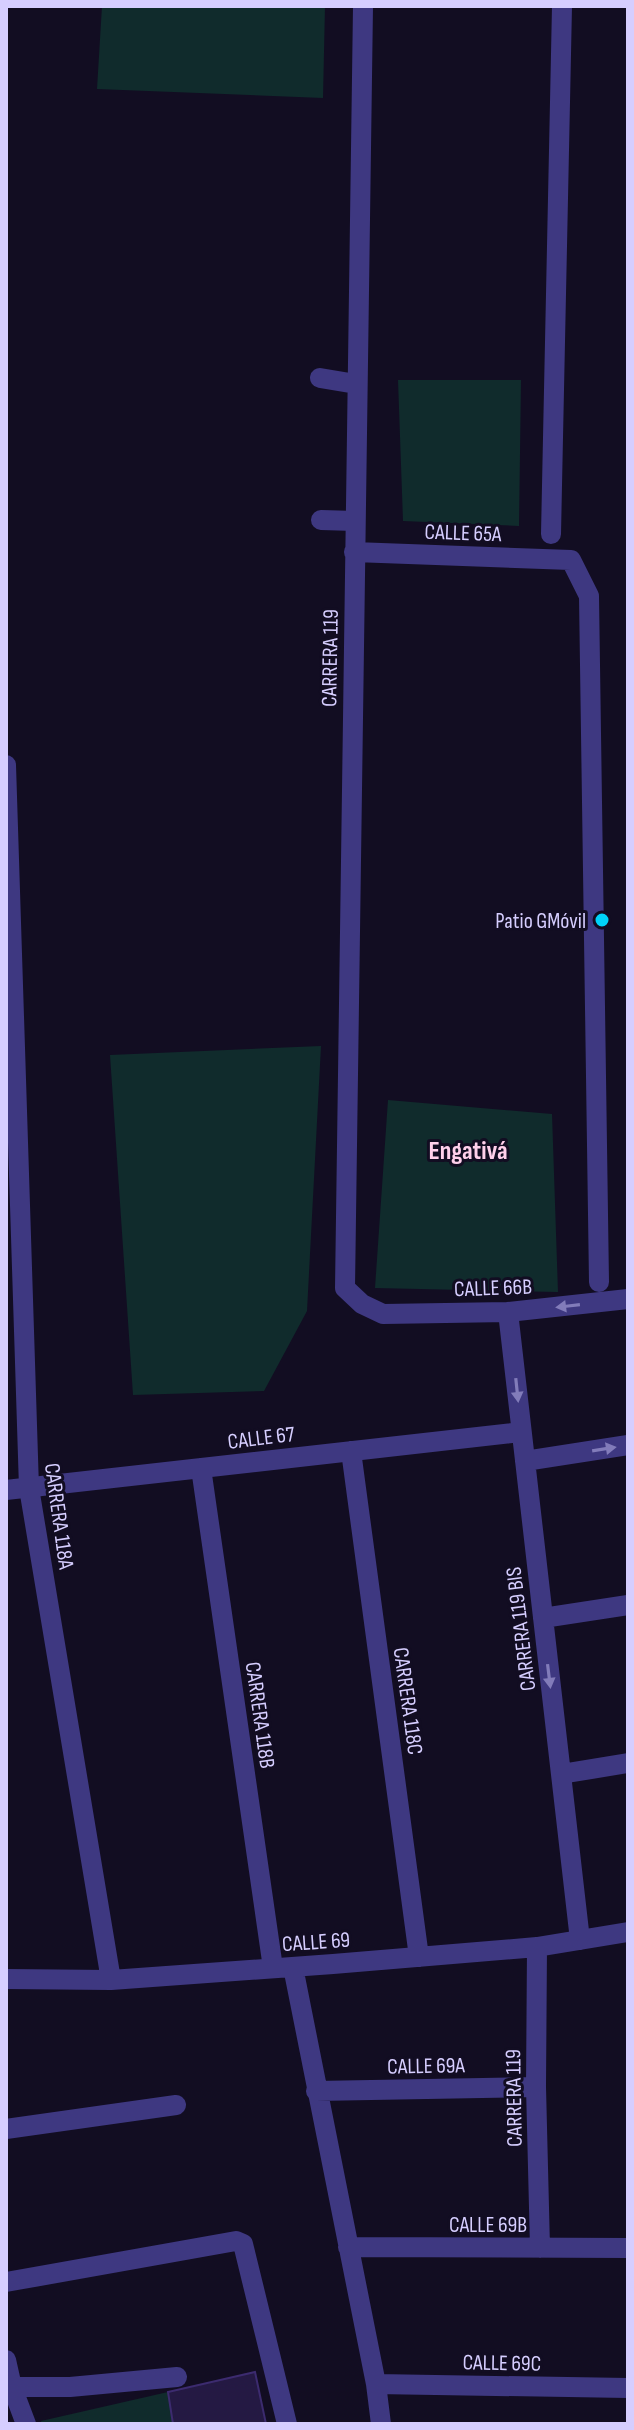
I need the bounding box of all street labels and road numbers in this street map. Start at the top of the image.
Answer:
street label: CALLE 65A [424,519,502,548]
street label: CARRERA 119 [316,609,345,707]
street label: CALLE 66B [454,1274,533,1303]
street label: CALLE 67 [226,1421,296,1456]
street label: CARRERA 118A [38,1461,79,1572]
street label: CARRERA 119 BIS [500,1565,542,1692]
street label: CARRERA 118C [387,1646,428,1757]
street label: CARRERA 118B [239,1660,280,1770]
street label: CALLE 69 [281,1927,351,1958]
street label: CARRERA 119 [500,2049,529,2147]
street label: CALLE 69A [387,2052,466,2081]
street label: CALLE 69B [449,2212,527,2239]
street label: CALLE 69C [462,2349,542,2378]

